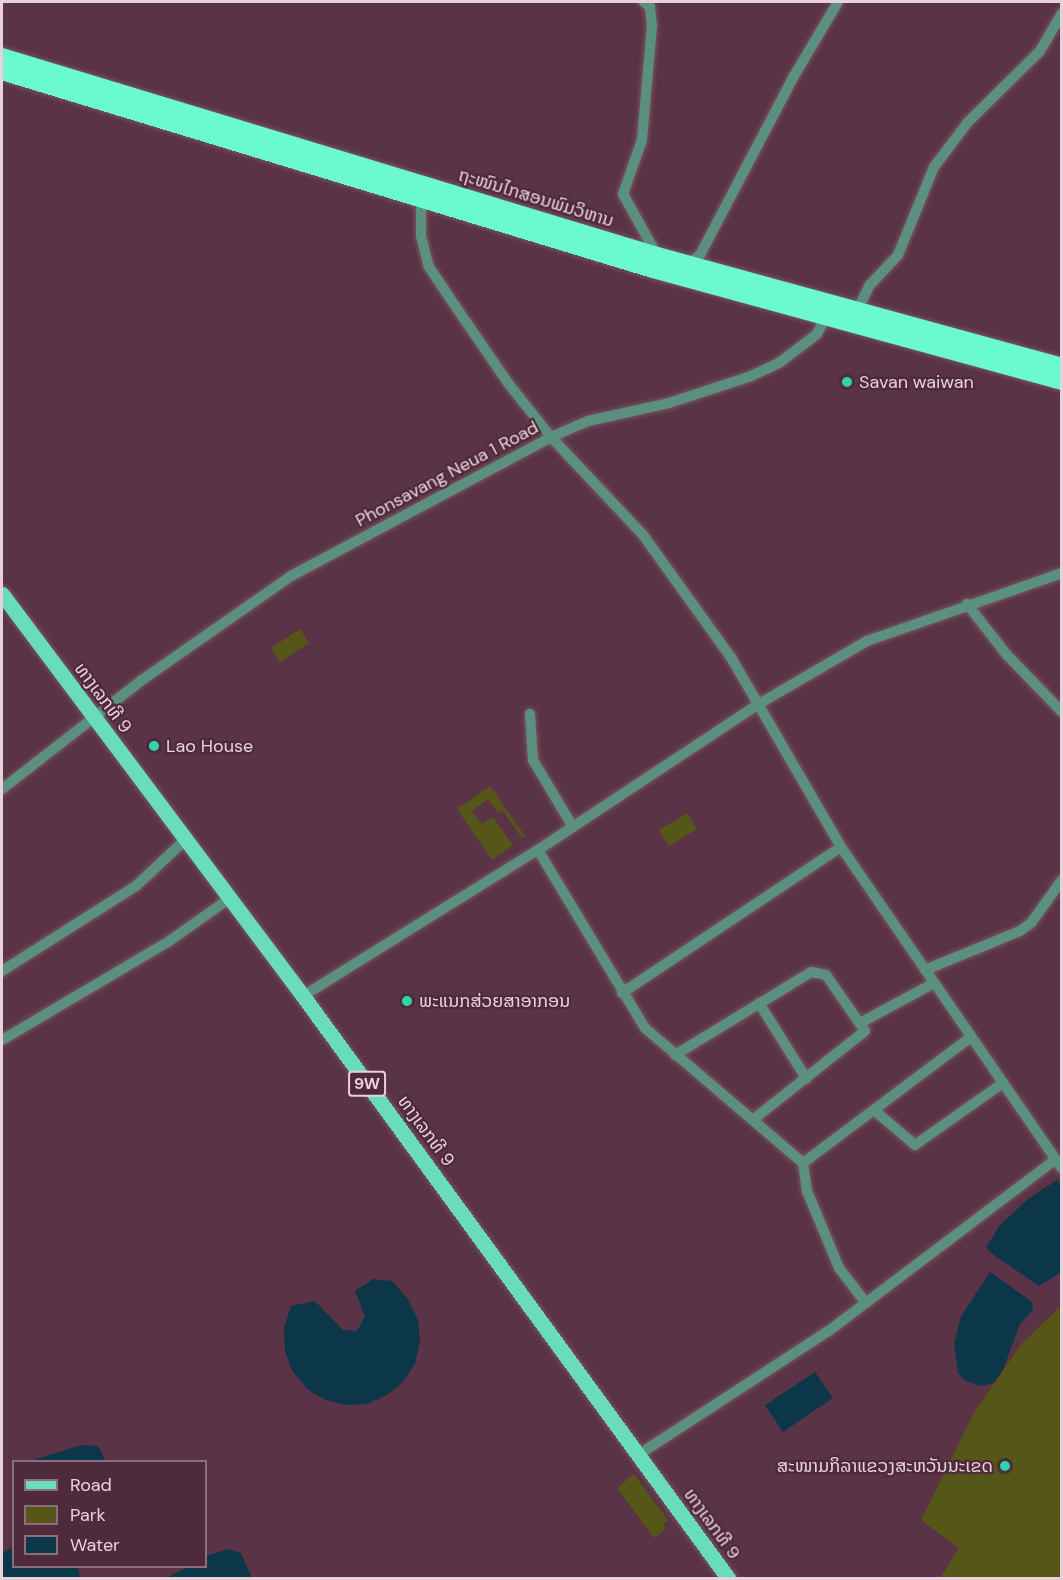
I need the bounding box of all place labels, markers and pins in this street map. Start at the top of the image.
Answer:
place label: Savan waiwan [859,371,974,393]
marker: Savan waiwan [840,375,854,389]
place label: Lao House [166,735,253,757]
marker: Lao House [147,739,161,753]
place label: ພະແນກສ່ວຍສາອາກອນ [419,990,570,1012]
marker: ພະແນກສ່ວຍສາອາກອນ [400,994,414,1008]
place label: ສະໜາມກິລາແຂວງສະຫວັນນະເຂດ [777,1455,993,1477]
marker: ສະໜາມກິລາແຂວງສະຫວັນນະເຂດ [998,1459,1012,1473]

